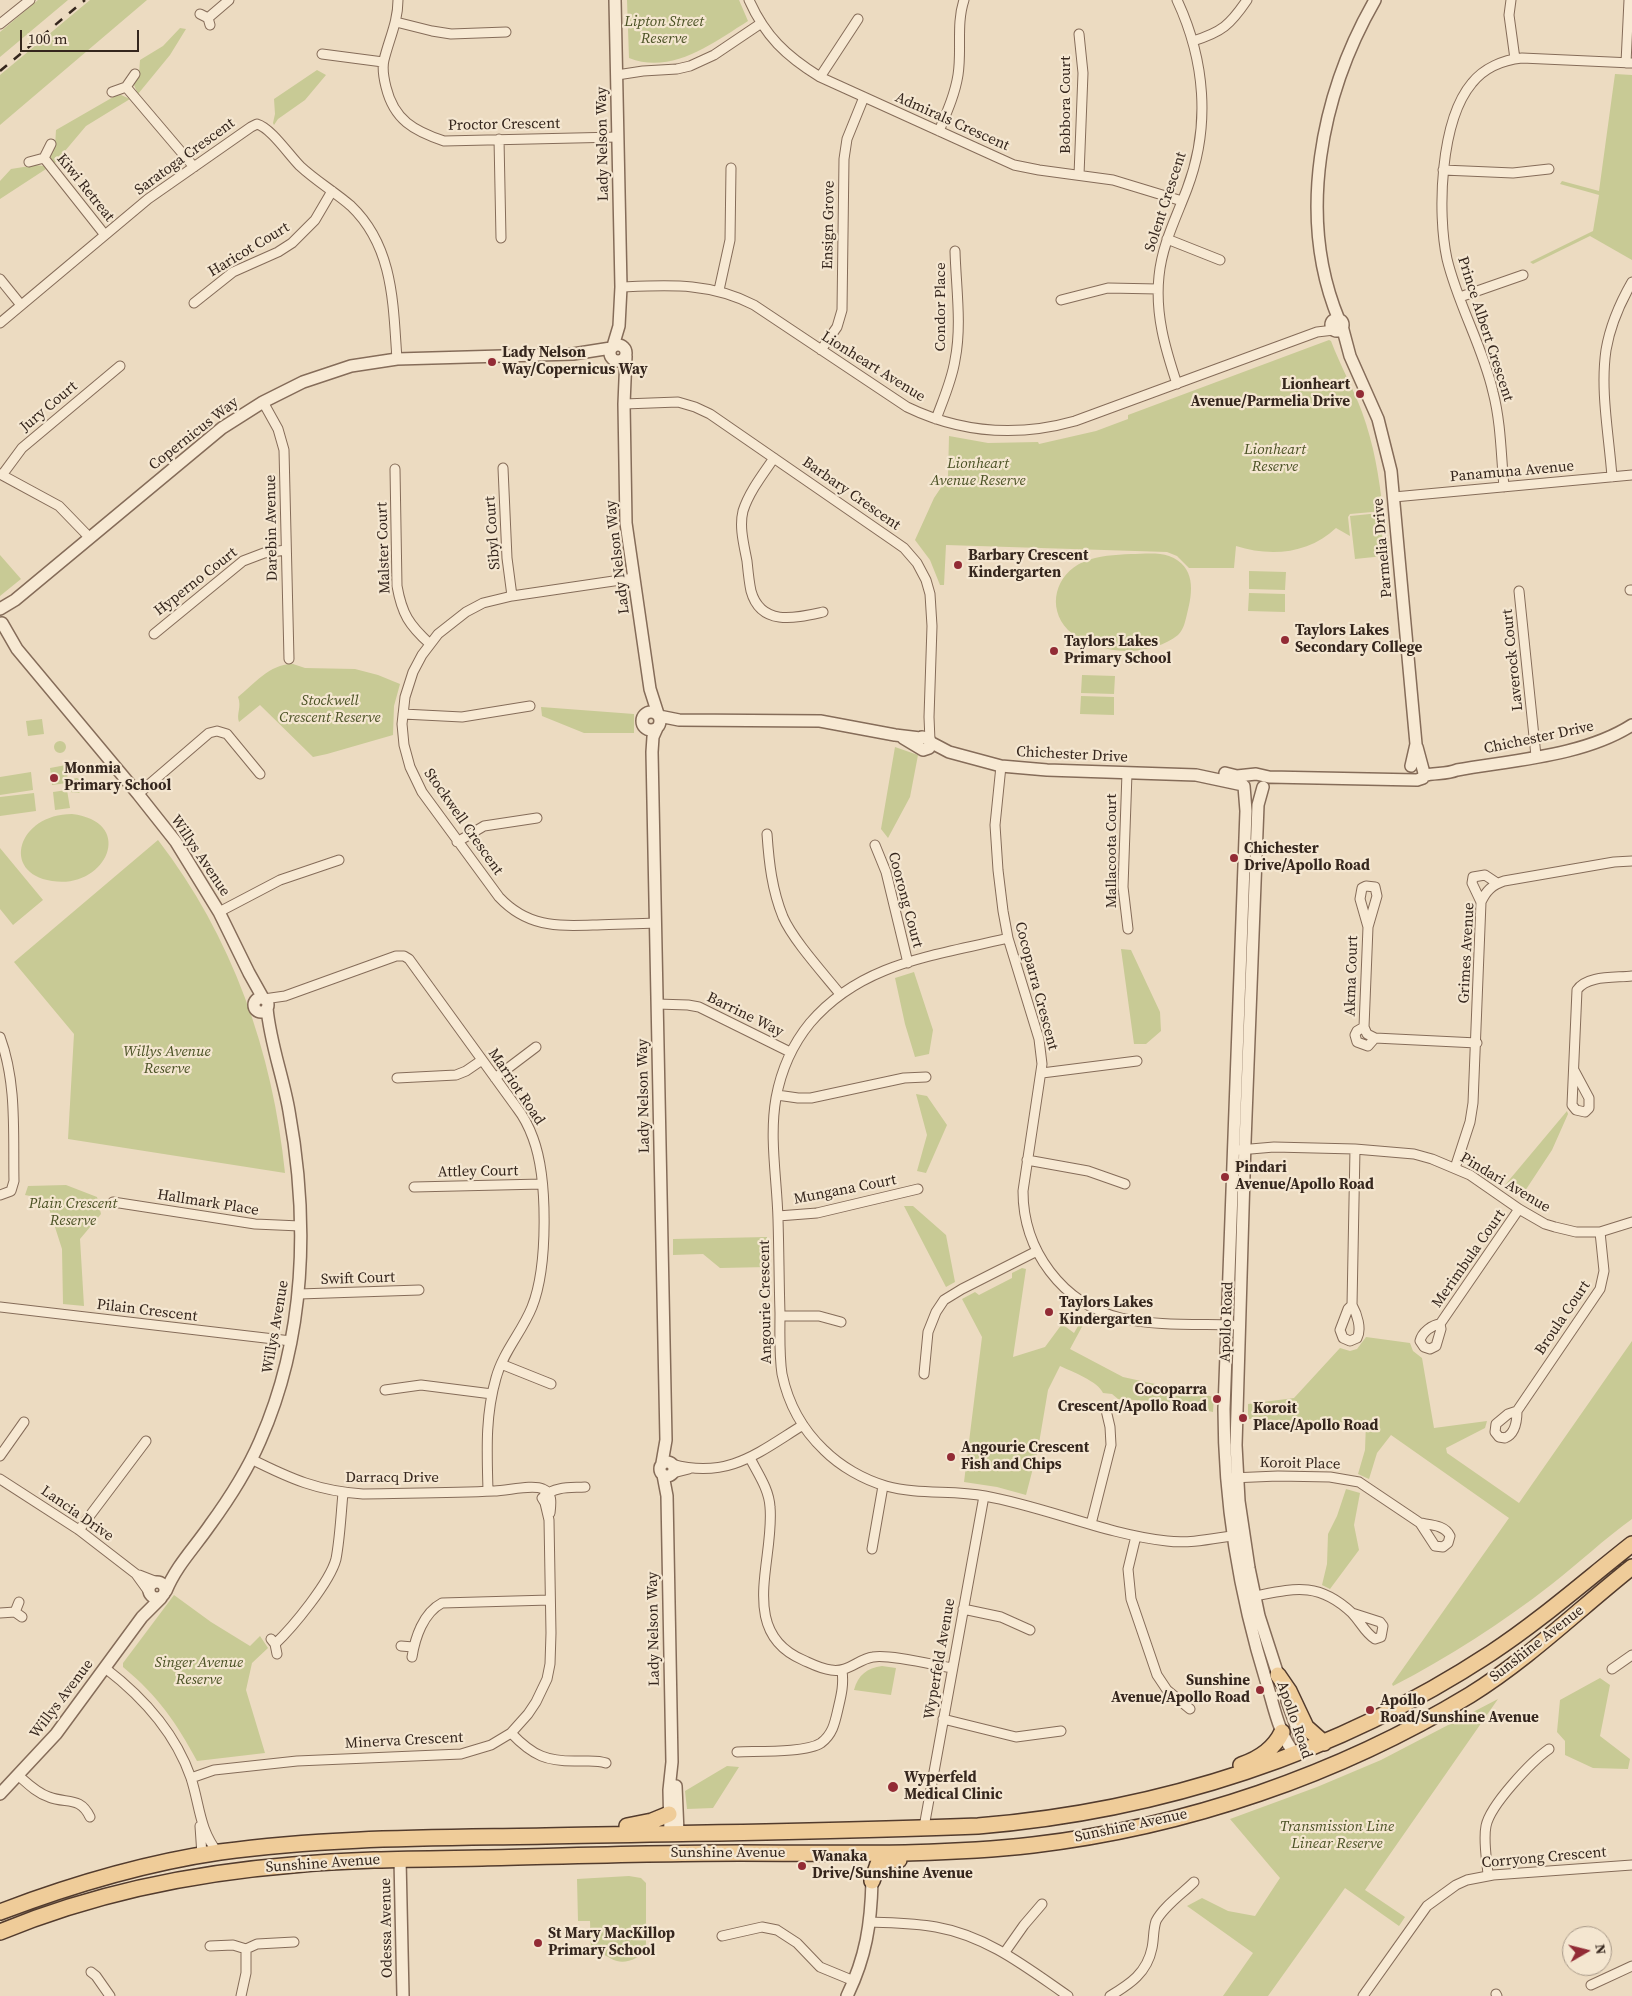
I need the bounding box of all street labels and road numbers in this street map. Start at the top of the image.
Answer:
street label: Bobbora Court [1057,56,1075,154]
street label: Lady Nelson Way [593,86,613,202]
street label: Admirals Crescent [892,89,1012,155]
street label: Saratoga Crescent [131,115,239,199]
street label: Proctor Crescent [448,115,560,135]
street label: Kiwi Retreat [52,150,118,226]
street label: Solent Crescent [1141,150,1191,254]
street label: Ensign Grove [819,180,839,270]
street label: Haricot Court [205,219,293,281]
street label: Prince Albert Crescent [1453,254,1517,404]
street label: Condor Place [932,262,950,352]
street label: Lionheart Avenue [818,328,928,406]
street label: Jury Court [17,378,81,436]
street label: Copernicus Way [146,394,242,474]
street label: Barbary Crescent [798,453,904,535]
street label: Panamuna Avenue [1449,458,1575,486]
street label: Darebin Avenue [262,474,282,582]
street label: Sibyl Court [481,496,505,570]
street label: Parmelia Drive [1370,497,1396,599]
street label: Lady Nelson Way [602,499,634,615]
street label: Malster Court [373,502,395,594]
street label: Hyperno Court [151,544,241,620]
street label: Laverock Court [1499,608,1527,712]
street label: Chichester Drive [1482,718,1596,758]
street label: Chichester Drive [1016,743,1128,767]
street label: Stockwell Crescent [420,765,506,879]
street label: Mallacoota Court [1103,794,1121,908]
street label: Willys Avenue [166,812,234,900]
street label: Coorong Court [884,850,926,950]
street label: Grimes Avenue [1455,902,1479,1004]
street label: Cocoparra Crescent [1010,920,1062,1052]
street label: Akma Court [1342,935,1362,1017]
street label: Barrine Way [704,989,786,1041]
street label: Lady Nelson Way [634,1038,654,1154]
street label: Marriot Road [484,1045,548,1129]
street label: Pindari Avenue [1457,1149,1553,1217]
street label: Attley Court [438,1162,518,1182]
street label: Mungana Court [792,1171,898,1209]
street label: Hallmark Place [156,1186,260,1220]
street label: Merimbula Court [1428,1206,1510,1312]
street label: Angourie Crescent [756,1240,776,1364]
street label: Swift Court [321,1269,395,1289]
street label: Broula Court [1532,1277,1594,1359]
street label: Willys Avenue [259,1279,293,1375]
street label: Apollo Road [1217,1281,1237,1363]
street label: Pilain Crescent [96,1296,198,1326]
street label: Koroit Place [1259,1454,1341,1474]
street label: Darracq Drive [345,1469,439,1487]
street label: Lancia Drive [37,1482,117,1546]
street label: Lady Nelson Way [644,1571,664,1687]
street label: Wyperfeld Avenue [920,1597,960,1721]
street label: Sunshine Avenue [1486,1602,1588,1686]
street label: Willys Avenue [26,1656,98,1742]
street label: Apollo Road [1272,1679,1316,1761]
street label: Minerva Crescent [344,1729,464,1753]
street label: Sunshine Avenue [1073,1805,1189,1847]
street label: Sunshine Avenue [671,1844,785,1862]
street label: Corryong Crescent [1481,1844,1607,1872]
street label: Sunshine Avenue [265,1851,381,1877]
street label: Odessa Avenue [377,1878,397,1978]

